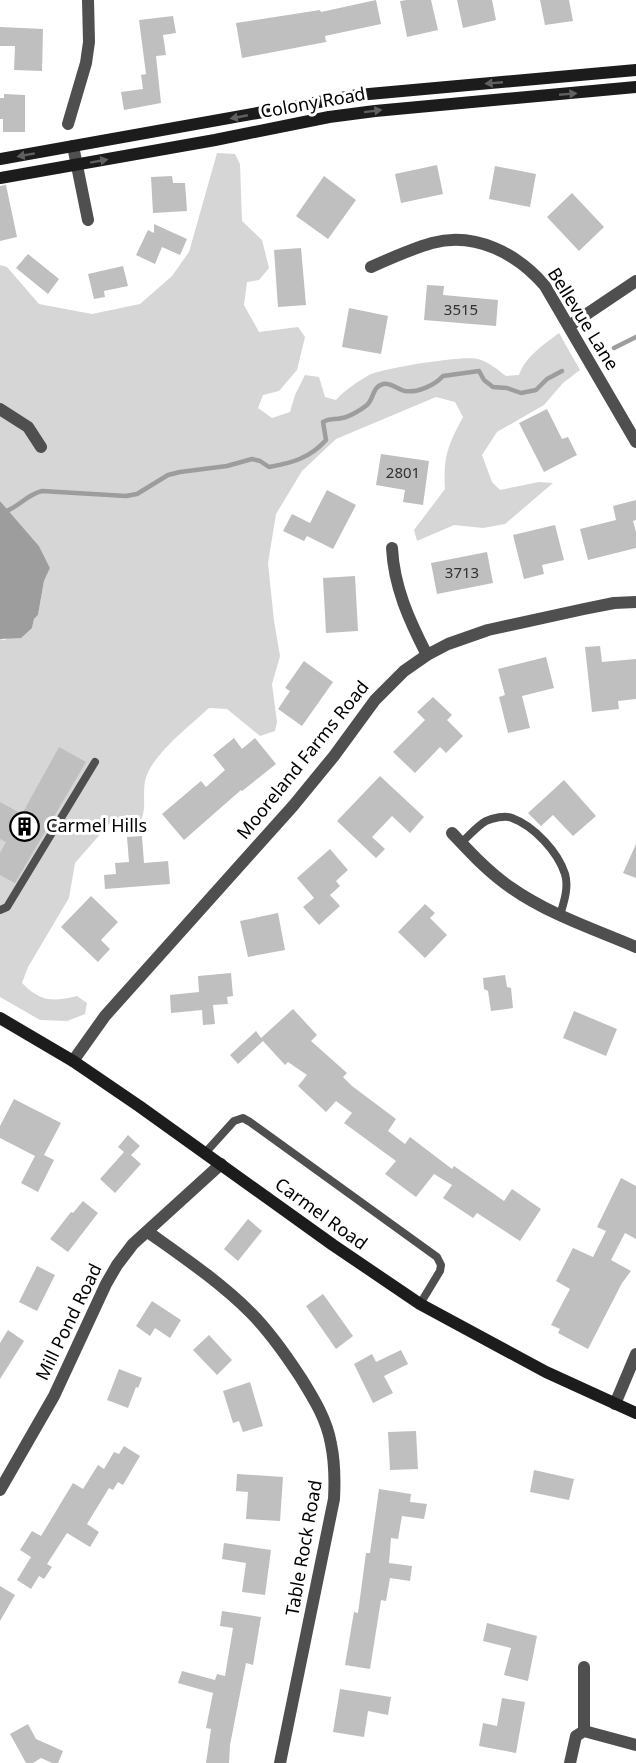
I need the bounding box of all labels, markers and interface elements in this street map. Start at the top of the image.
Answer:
one-way arrow [485,78,504,88]
street label: Colony Road [259,81,367,123]
one-way arrow [558,89,577,99]
one-way arrow [364,106,383,116]
one-way arrow [229,113,248,122]
one-way arrow [16,151,35,160]
one-way arrow [90,156,109,165]
street label: Bellevue Lane [543,263,625,374]
house number: 3515 [444,299,478,319]
house number: 2801 [386,462,420,482]
house number: 3713 [445,562,479,582]
street label: Mooreland Farms Road [231,675,374,844]
building icon: Carmel Hills [9,810,41,842]
place label: Carmel Hills [46,813,147,837]
street label: Carmel Road [271,1172,373,1255]
street label: Mill Pond Road [30,1259,107,1384]
street label: Table Rock Road [279,1478,327,1618]

